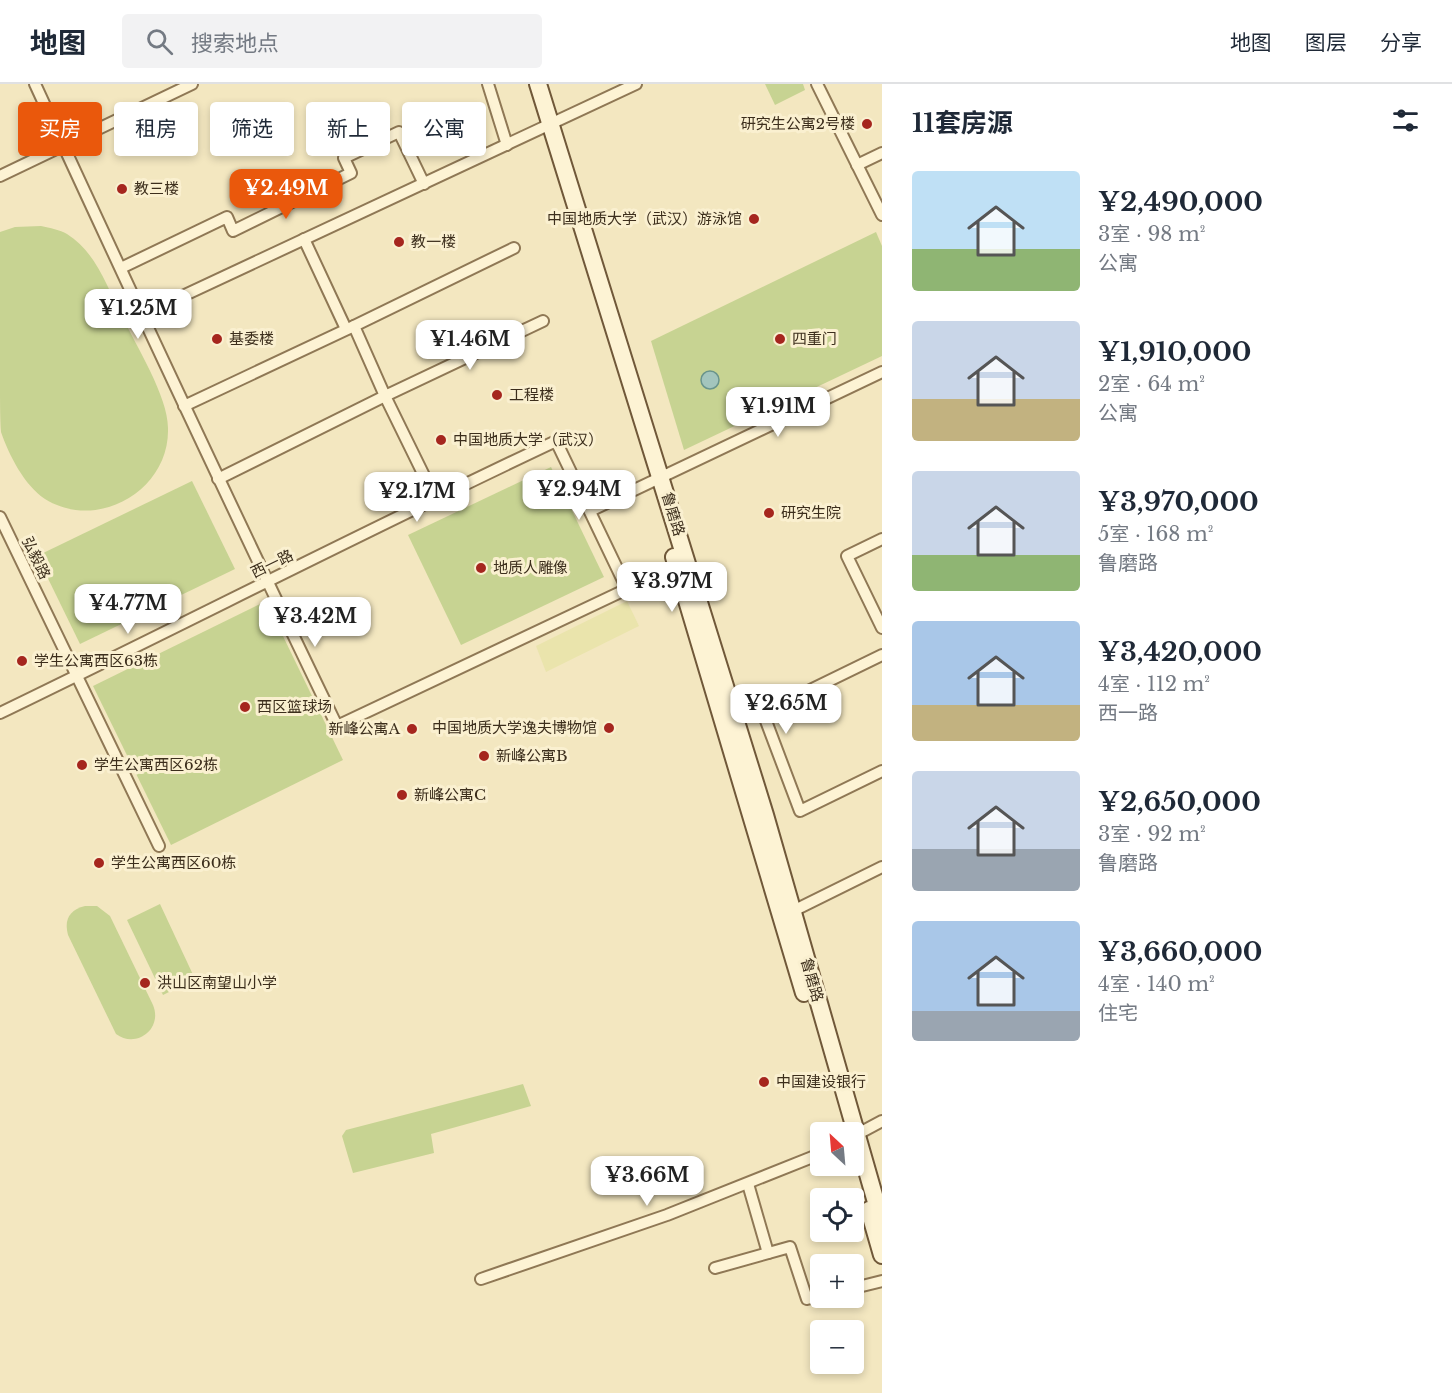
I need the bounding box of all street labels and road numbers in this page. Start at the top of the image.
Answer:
street label: 鲁磨路 [658,490,689,538]
street label: 弘毅路 [18,533,55,582]
street label: 西一路 [247,545,296,582]
street label: 鲁磨路 [797,956,828,1004]

